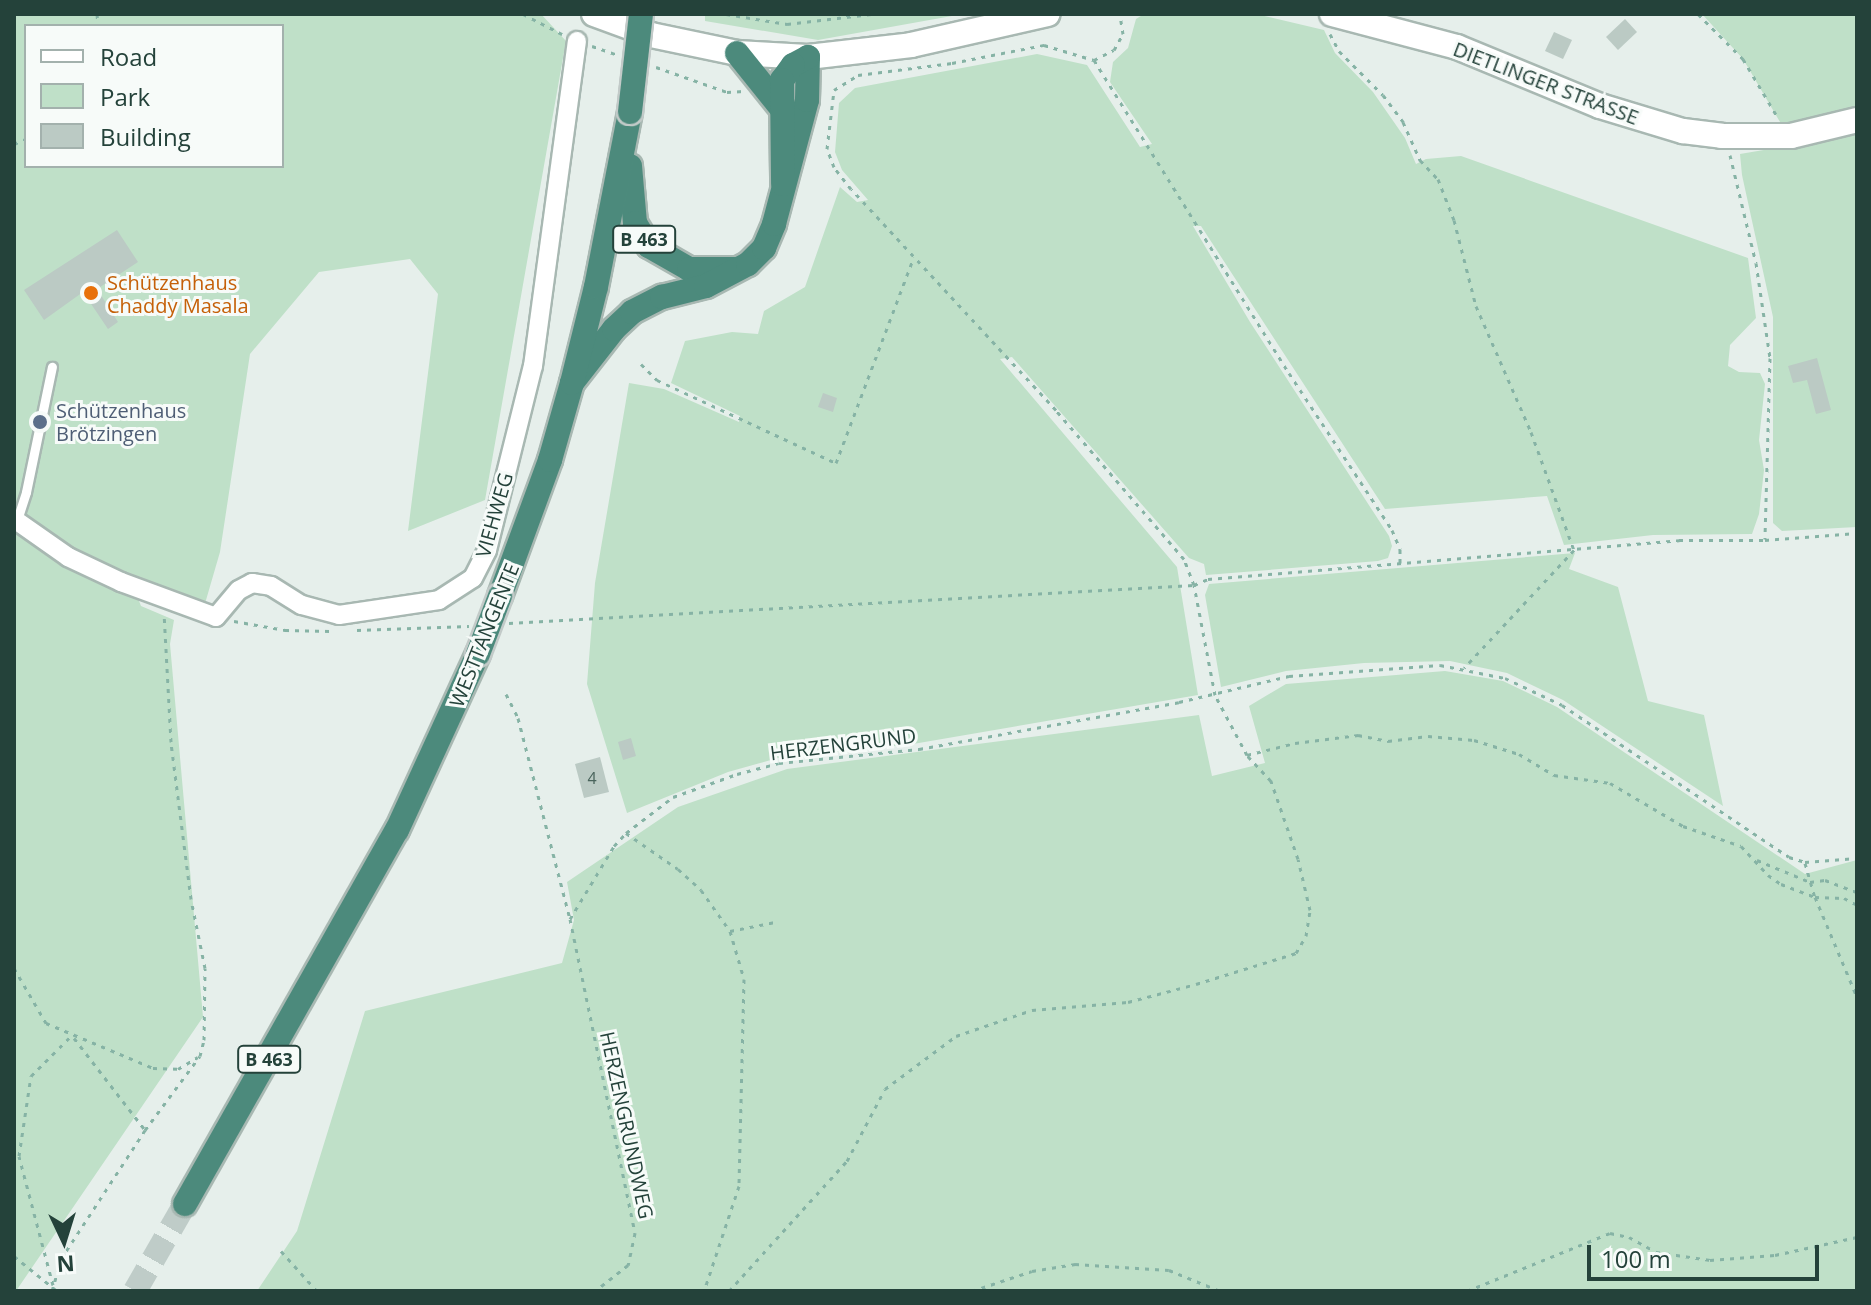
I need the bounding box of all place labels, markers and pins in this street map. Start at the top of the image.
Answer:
place label: Schützenhaus Chaddy Masala [107,270,249,317]
marker: Schützenhaus Chaddy Masala [82,284,100,302]
place label: Schützenhaus Brötzingen [56,398,186,445]
marker: Schützenhaus Brötzingen [31,413,49,431]

